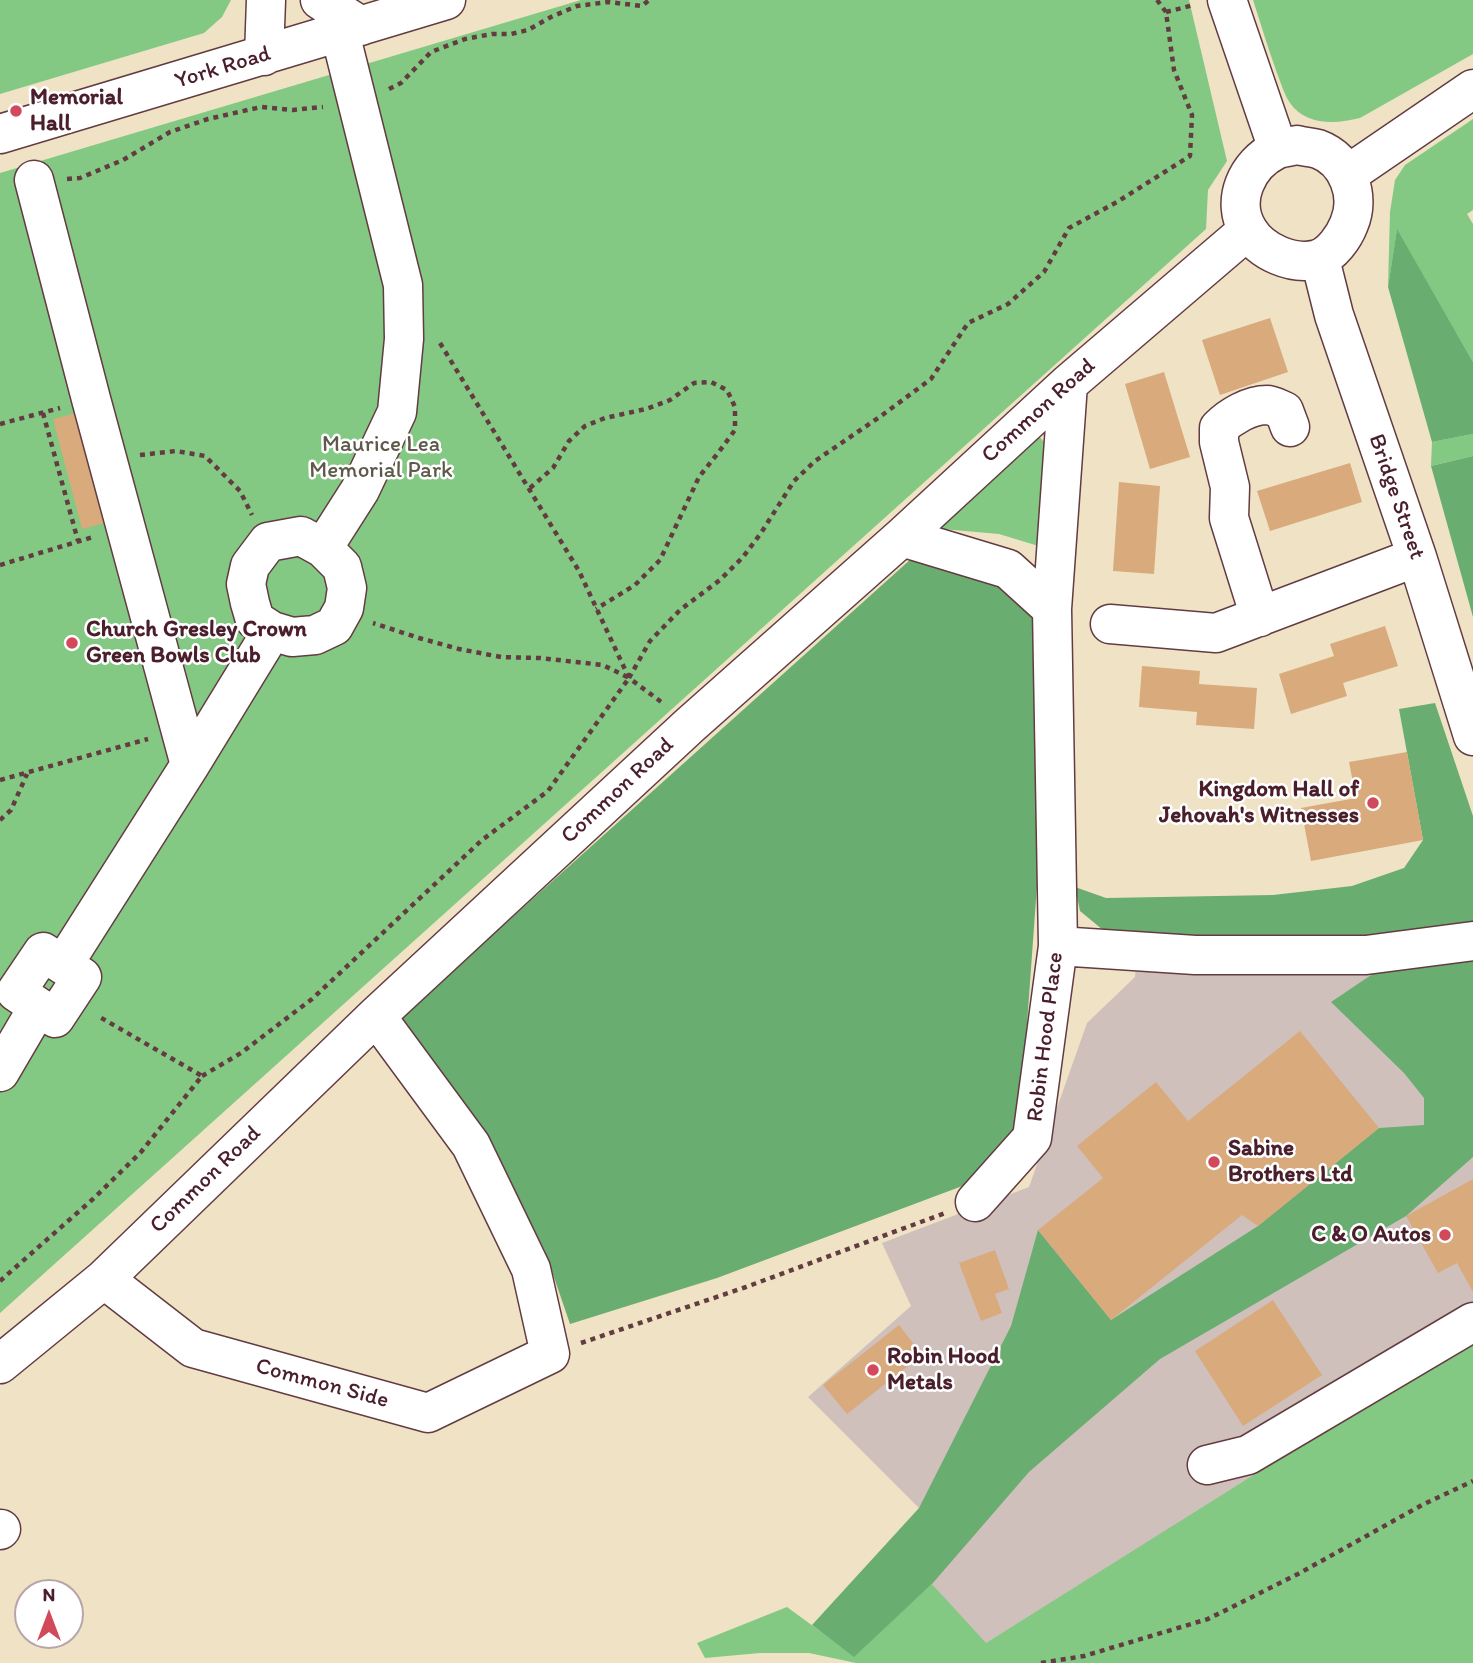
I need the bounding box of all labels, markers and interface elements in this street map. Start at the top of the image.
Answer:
street label: York Road [172,40,274,96]
place label: Memorial Hall [30,84,123,138]
marker: Memorial Hall [8,103,24,119]
street label: Common Road [976,353,1102,469]
park label: Maurice Lea Memorial Park [309,431,453,485]
street label: Bridge Street [1362,431,1430,563]
place label: Church Gresley Crown Green Bowls Club [86,616,307,670]
marker: Church Gresley Crown Green Bowls Club [64,635,80,651]
street label: Common Road [556,732,680,850]
place label: Kingdom Hall of Jehovah's Witnesses [1159,776,1359,830]
marker: Kingdom Hall of Jehovah's Witnesses [1365,795,1381,811]
street label: Robin Hood Place [1022,950,1070,1124]
street label: Common Road [145,1120,267,1240]
place label: Sabine Brothers Ltd [1228,1135,1353,1189]
marker: Sabine Brothers Ltd [1206,1154,1222,1170]
place label: C & O Autos [1311,1221,1431,1249]
marker: C & O Autos [1437,1227,1453,1243]
place label: Robin Hood Metals [887,1343,1000,1397]
street label: Common Side [252,1353,392,1415]
marker: Robin Hood Metals [865,1362,881,1378]
north arrow [14,1579,84,1649]
text: N [43,1583,55,1606]

